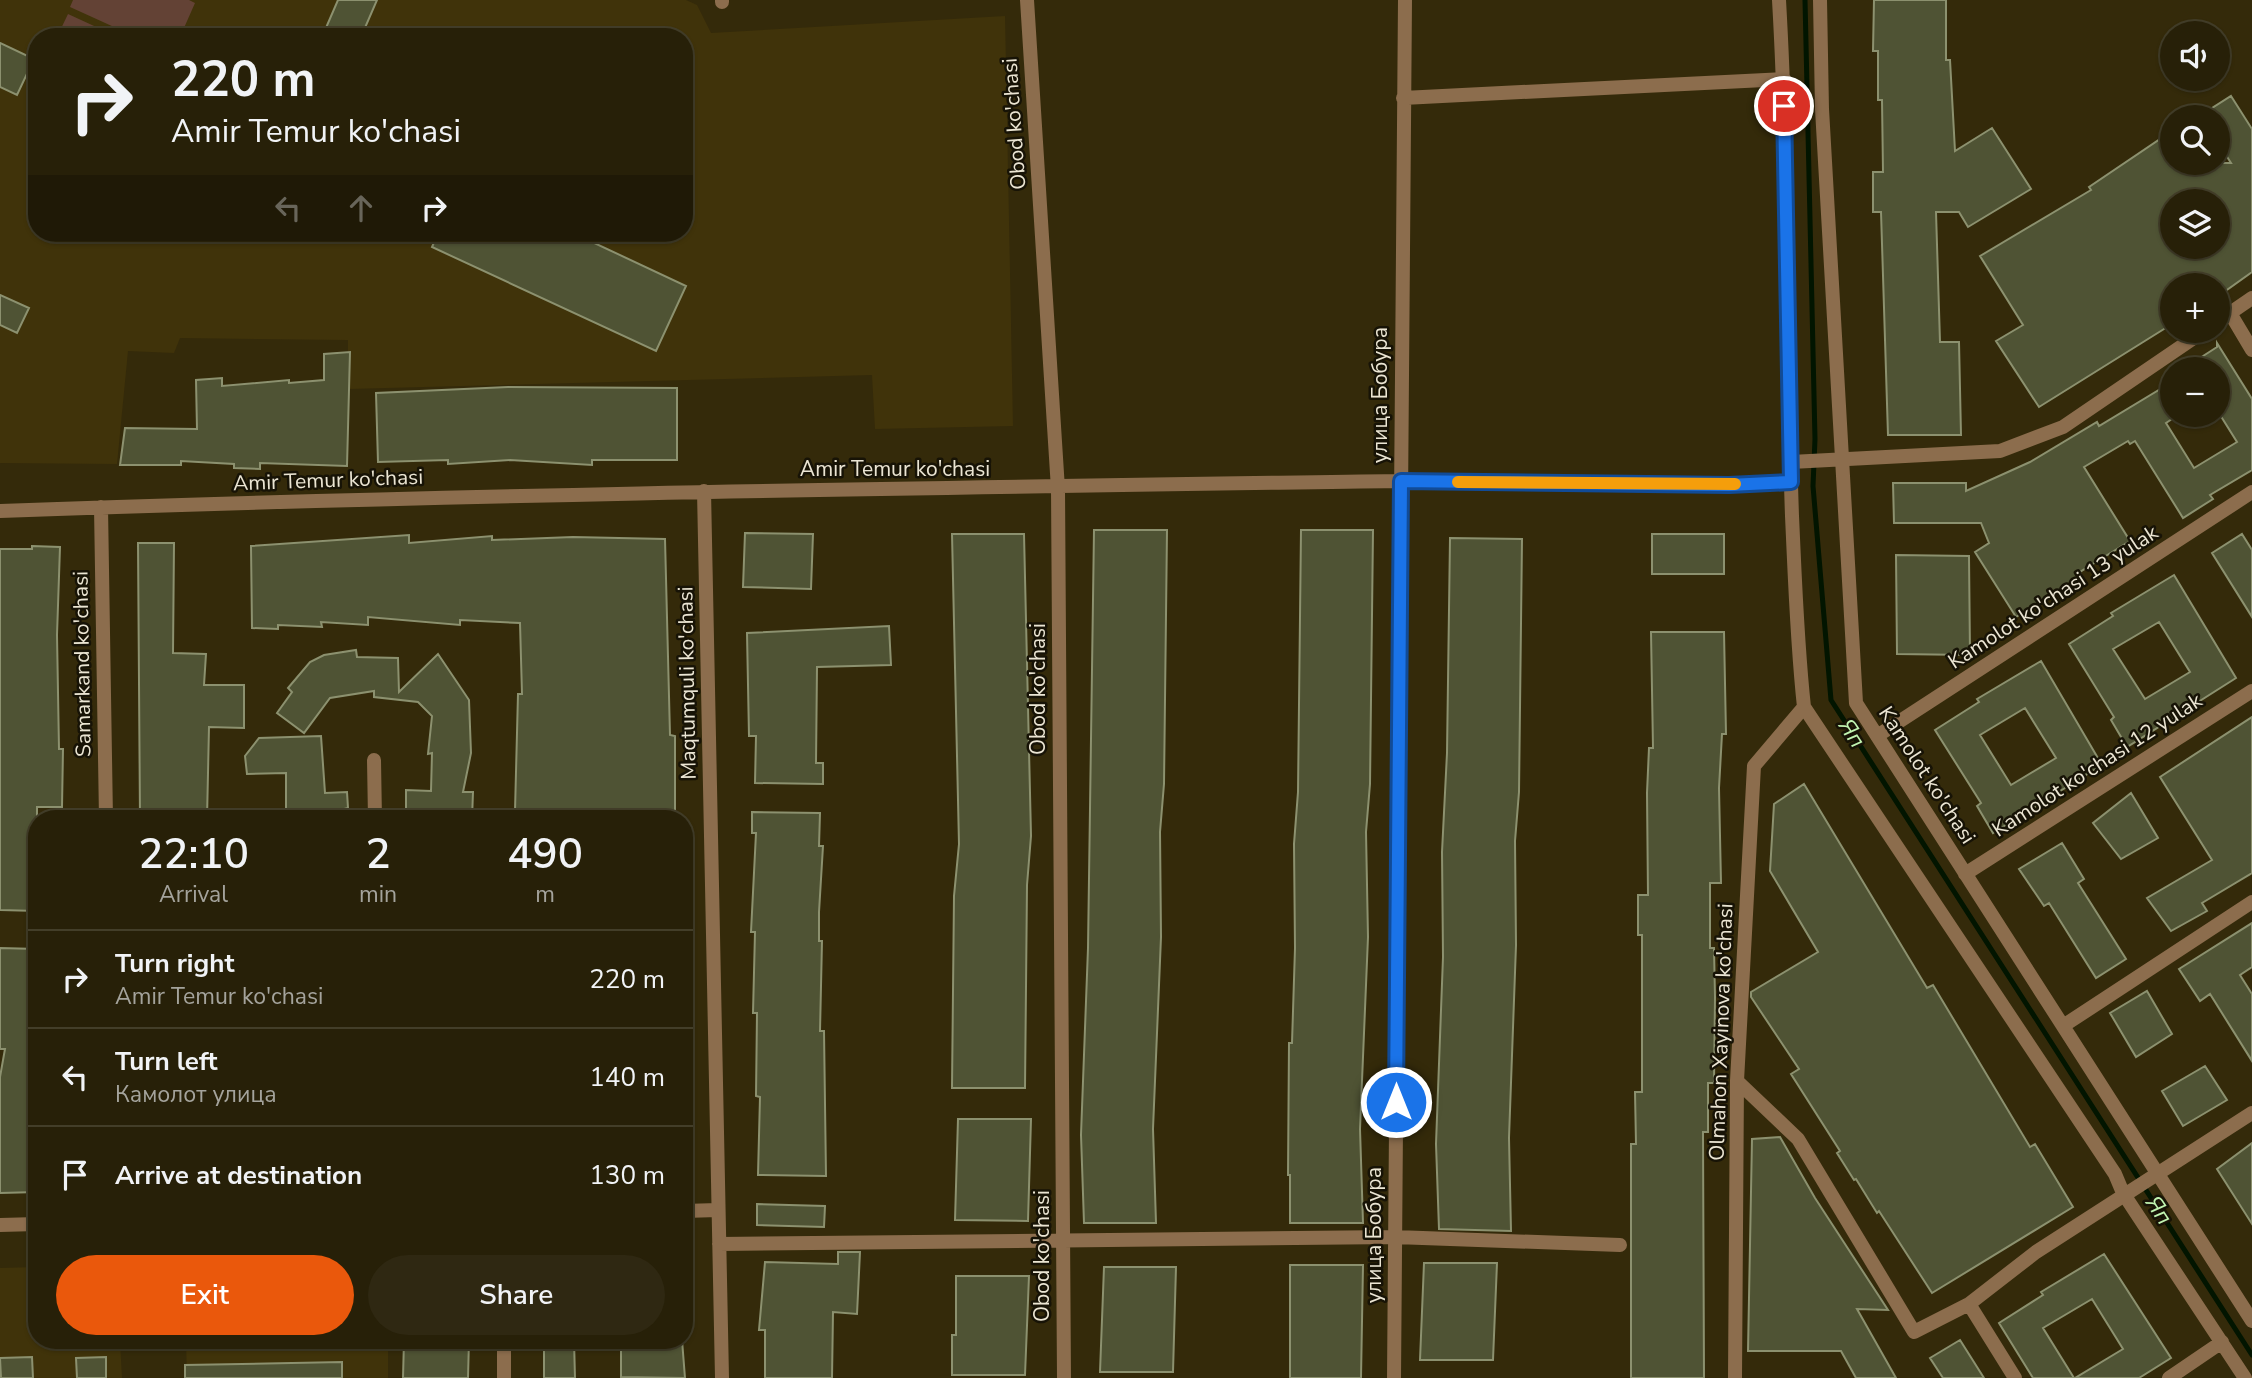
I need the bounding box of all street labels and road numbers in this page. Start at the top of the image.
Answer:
street label: Obod ko'chasi [995,57,1033,191]
street label: улица Бобура [1366,327,1394,463]
street label: Amir Temur ko'chasi [800,455,990,483]
street label: Amir Temur ko'chasi [232,463,424,497]
street label: Kamolot ko'chasi 13 yulak [1943,518,2164,675]
street label: Samarkand ko'chasi [66,571,98,757]
street label: Maqtumquli ko'chasi [671,586,703,780]
street label: Obod ko'chasi [1024,623,1052,755]
street label: Kamolot ko'chasi 12 yulak [1987,686,2208,843]
street label: Kamolot ko'chasi [1872,701,1982,849]
street label: Olmahon Xayinova ko'chasi [1703,903,1739,1161]
street label: улица Бобура [1360,1167,1388,1303]
street label: Obod ko'chasi [1028,1190,1056,1322]

